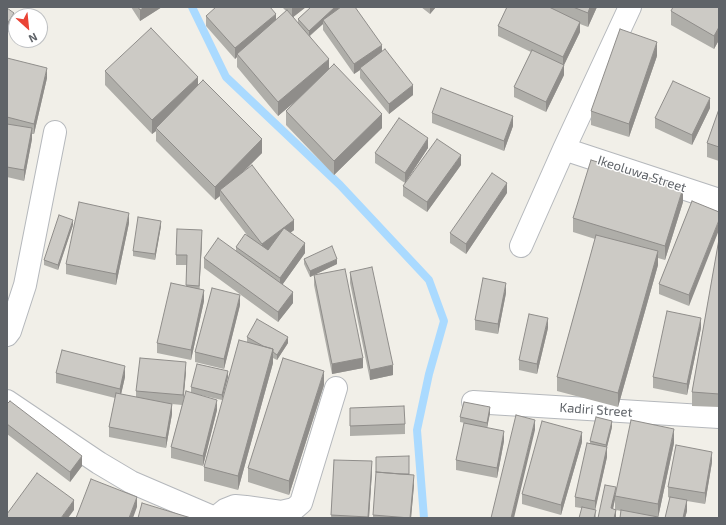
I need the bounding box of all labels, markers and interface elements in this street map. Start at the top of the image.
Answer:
north arrow [8,8,48,48]
text: N [27,31,40,46]
street label: Ikeoluwa Street [596,152,688,196]
street label: Kadiri Street [559,400,633,420]

